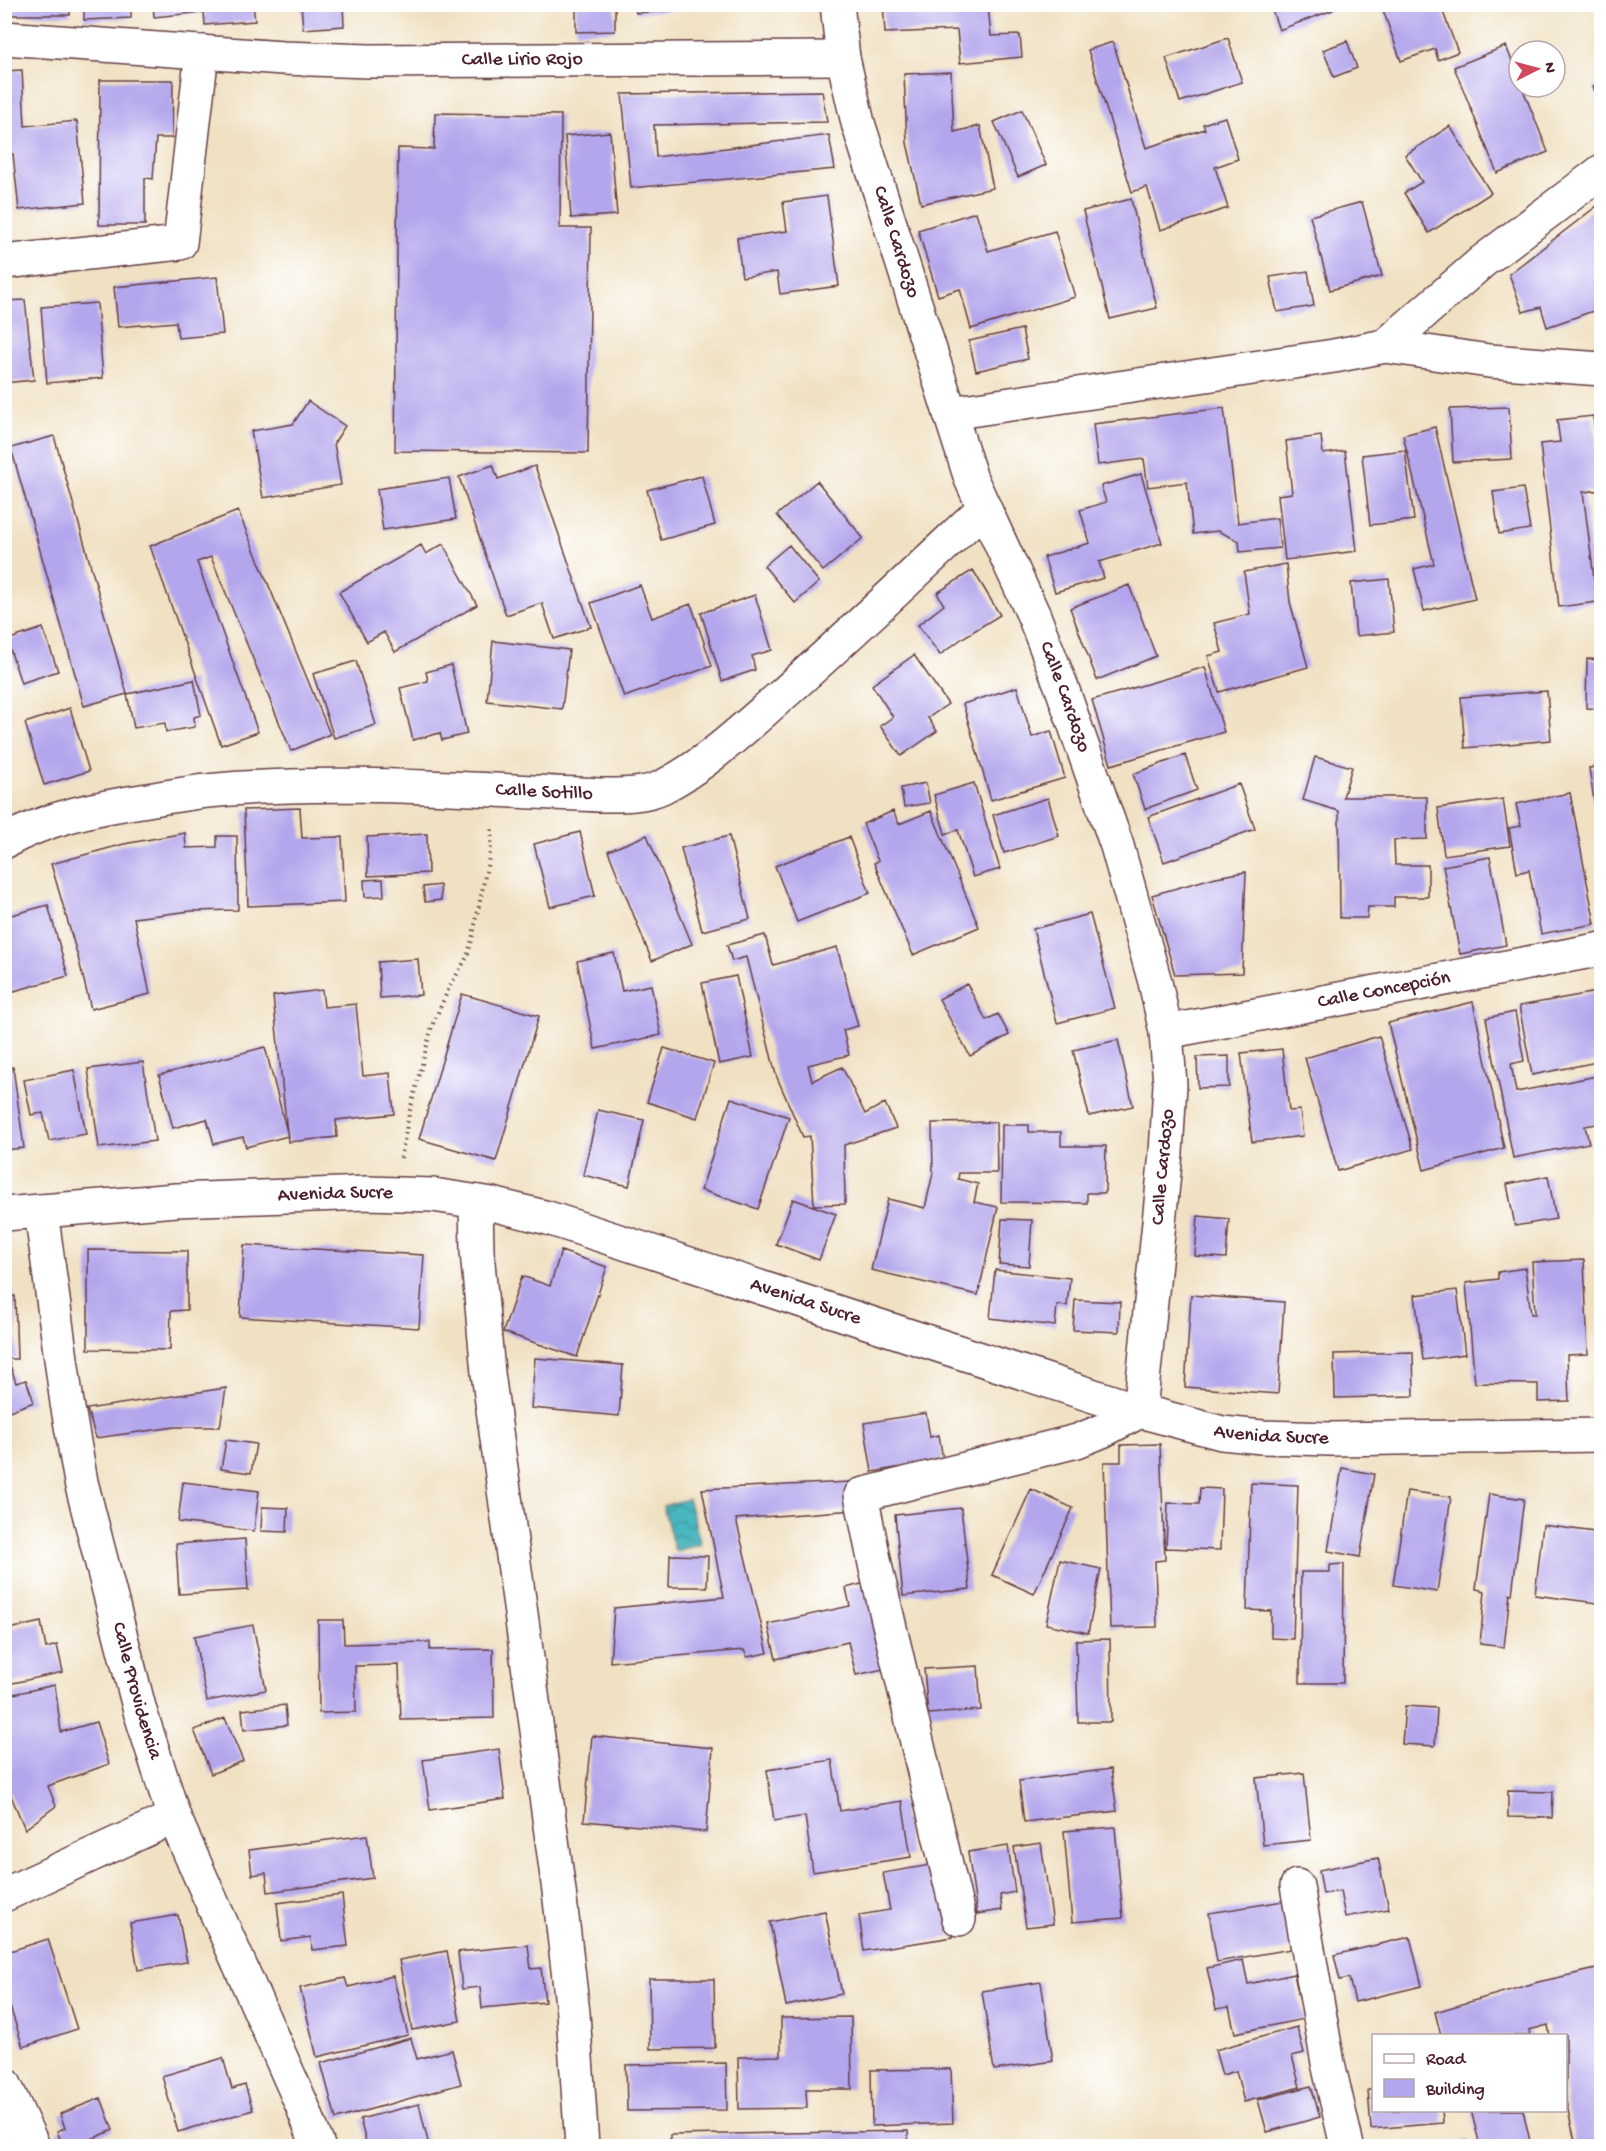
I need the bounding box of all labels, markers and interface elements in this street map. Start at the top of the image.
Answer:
north arrow [1507,39,1567,99]
street label: Calle Lirio Rojo [462,48,583,72]
text: N [1538,62,1558,75]
street label: Calle Cardozo [867,183,924,301]
street label: Calle Cardozo [1034,638,1095,756]
street label: Calle Sotillo [495,779,593,806]
street label: Calle Concepción [1316,967,1453,1014]
street label: Calle Cardozo [1147,1108,1181,1226]
street label: Avenida Sucre [277,1181,394,1208]
street label: Avenida Sucre [747,1273,865,1331]
street label: Avenida Sucre [1211,1420,1330,1450]
street label: Calle Providencia [106,1620,167,1763]
legend [1372,2034,1567,2112]
text: Road [1426,2050,1467,2071]
text: Building [1425,2080,1485,2101]

